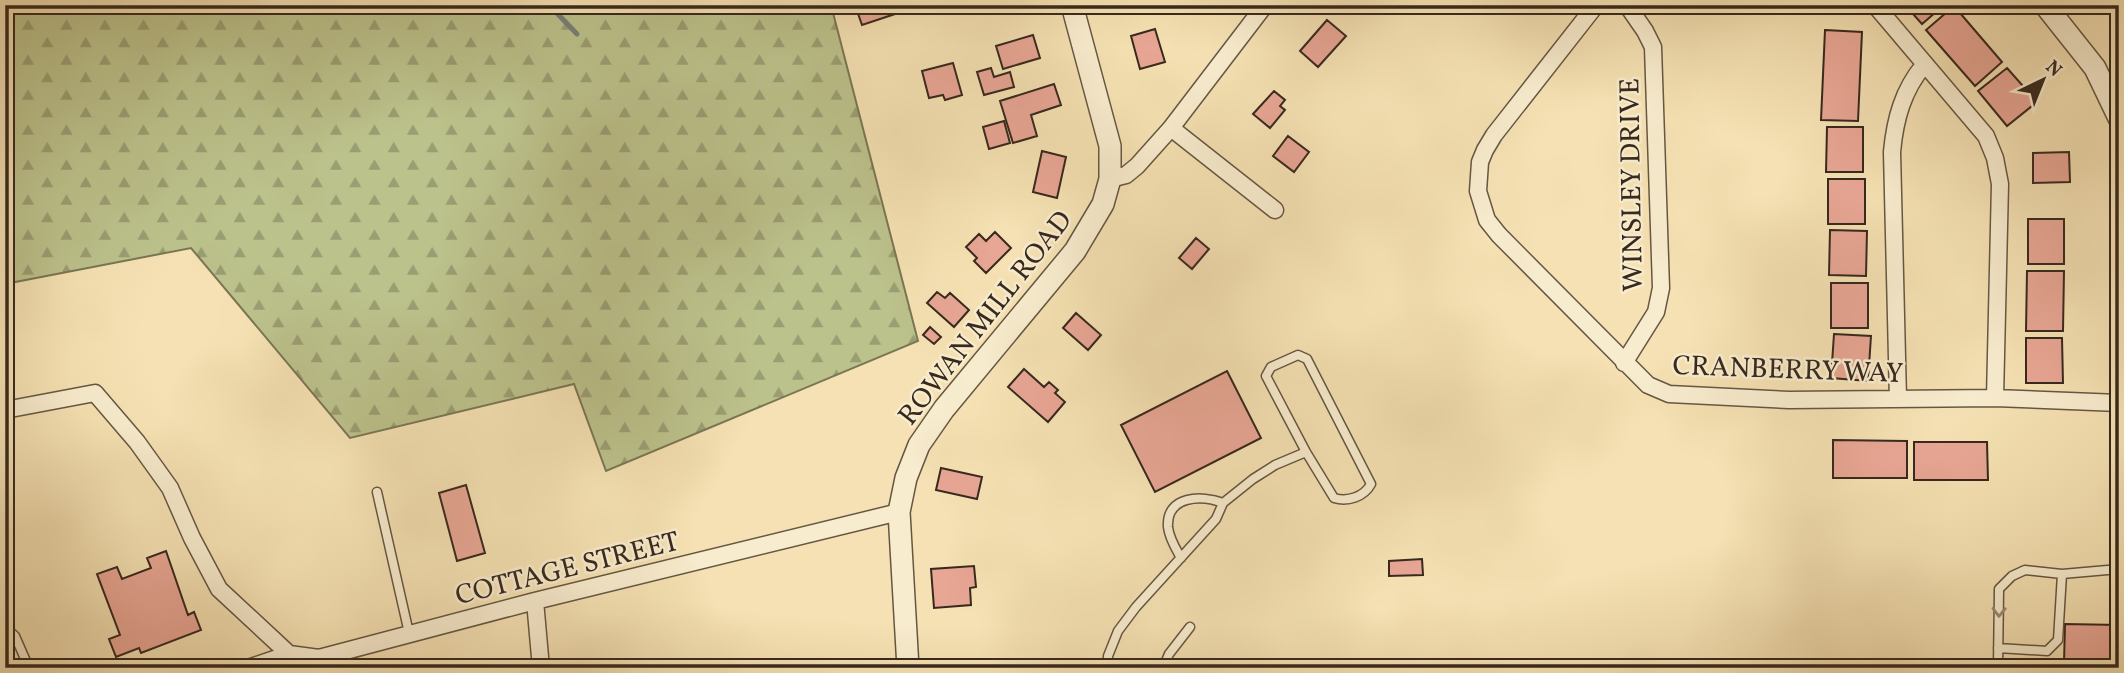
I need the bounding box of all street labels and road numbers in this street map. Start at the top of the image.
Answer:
street label: WINSLEY DRIVE [1611,78,1654,292]
street label: ROWAN MILL ROAD [890,203,1082,434]
street label: CRANBERRY WAY [1672,347,1904,394]
street label: COTTAGE STREET [452,523,684,616]

